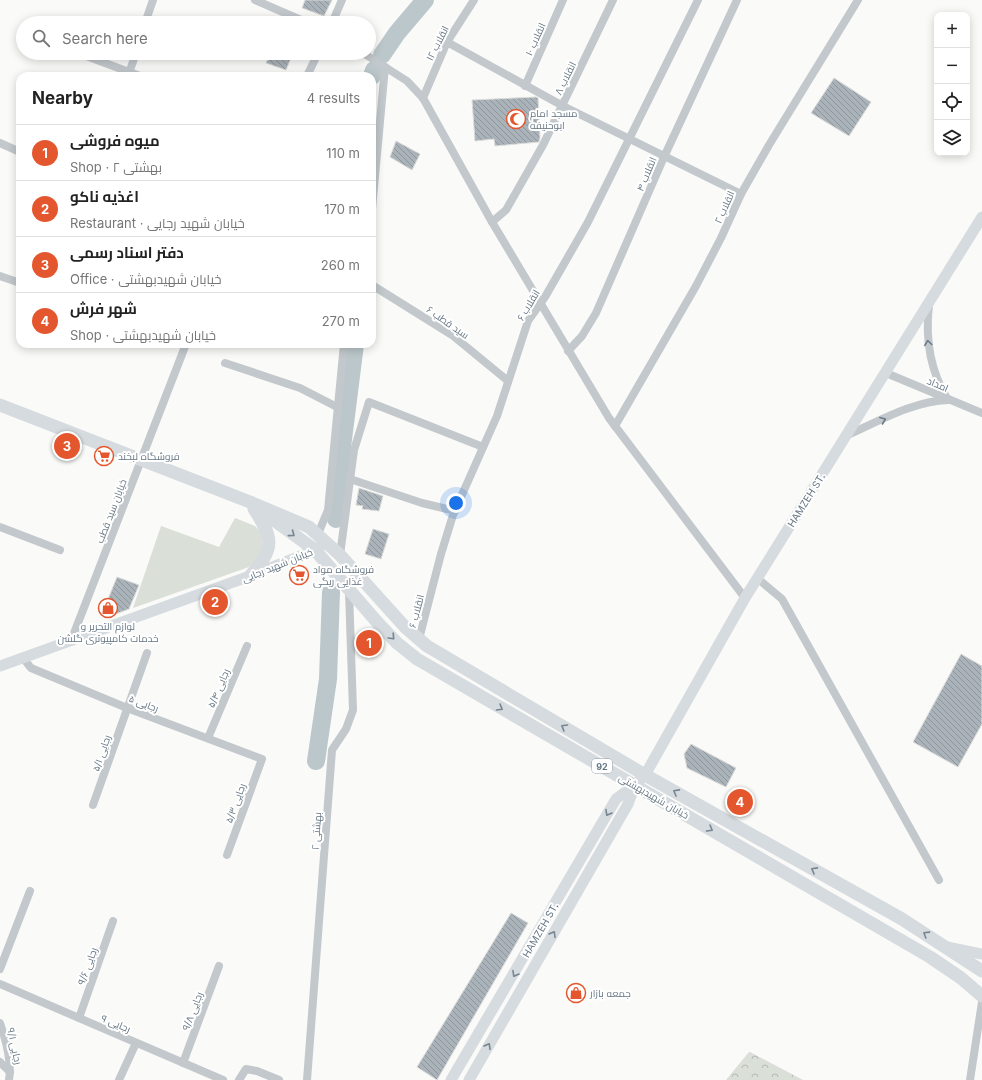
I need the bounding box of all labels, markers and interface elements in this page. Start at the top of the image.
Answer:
map controls [934,12,970,156]
button: + [934,12,970,48]
search box [16,16,376,60]
street label: انقلاب ۱۰ [522,21,548,57]
street label: انقلاب ۱۲ [423,24,451,62]
icon: search [30,27,52,49]
text: Search here [62,29,148,48]
button: − [934,48,970,84]
street label: انقلاب ۸ [552,59,578,97]
button: locate [934,84,970,120]
text: Nearby [32,88,93,108]
text: 4 results [307,90,360,106]
place label: مسجد امام ابوحنیفه [530,107,578,131]
mosque icon: مسجد امام ابوحنیفه [505,108,527,130]
button: layers [934,120,970,156]
text: میوه فروشی [70,131,160,150]
text: 1 [42,145,48,161]
text: 110 m [326,145,360,161]
street label: انقلاب ۴ [633,155,659,193]
text: Shop · بهشتی ۲ [70,159,162,175]
text: اغذیه ناکو [70,187,139,206]
street label: انقلاب ۲ [712,189,736,225]
text: 2 [41,201,49,217]
text: 170 m [324,201,360,217]
text: Restaurant · خیابان شهید رجایی [70,215,245,231]
text: دفتر اسناد رسمی [70,243,184,262]
text: 3 [41,257,49,273]
text: 260 m [321,257,360,273]
text: Office · خیابان شهیدبهشتی [70,271,221,287]
street label: انقلاب ۶ [514,287,542,323]
text: شهر فرش [70,299,137,318]
street label: سید قطب ۶ [425,303,471,341]
text: 4 [41,313,49,329]
text: 270 m [322,313,360,329]
text: Shop · خیابان شهیدبهشتی [70,327,216,343]
one-way arrow [924,340,933,346]
street label: امداد [926,374,950,394]
one-way arrow [880,416,887,424]
pin: 3 [54,431,80,461]
supermarket icon: فروشگاه لبخند [93,445,115,467]
place label: فروشگاه لبخند [118,450,179,462]
street label: HAMZEH ST. [785,471,827,529]
street label: خیابان سید قطب [93,477,130,545]
your location [446,493,466,513]
one-way arrow [288,529,295,536]
street label: خیابان شهید رجایی [240,545,314,586]
place label: فروشگاه مواد غذایی ریگی [313,563,374,588]
supermarket icon: فروشگاه مواد غذایی ریگی [288,564,310,586]
pin: 2 [202,587,228,617]
street label: انقلاب ۶ [406,593,426,629]
shop icon: لوازم التحریر و خدمات کامپیوتری گلشن [97,597,119,619]
place label: لوازم التحریر و خدمات کامپیوتری گلشن [58,620,158,645]
pin: 1 [356,628,382,658]
one-way arrow [387,632,395,640]
street label: رجایی ۵/۴ [204,667,232,710]
street label: رجایی ۵ [127,692,161,715]
one-way arrow [496,703,504,710]
one-way arrow [561,724,568,731]
street label: رجایی ۵/۱ [89,733,114,773]
road number: 92 [592,759,612,773]
street label: خیابان شهیدبهشتی [616,771,691,822]
street label: رجایی ۵/۳ [222,782,249,825]
pin: 4 [727,787,753,817]
one-way arrow [673,790,680,797]
one-way arrow [606,809,613,816]
street label: بهشتی ۲ [309,812,324,850]
one-way arrow [706,824,713,831]
one-way arrow [810,867,818,874]
street label: HAMZEH ST. [519,900,561,960]
one-way arrow [549,931,556,938]
one-way arrow [923,932,930,939]
street label: رجایی ۹/۶ [75,946,100,987]
one-way arrow [512,969,519,977]
shop icon: جمعه بازار [565,982,587,1004]
place label: جمعه بازار [589,987,631,999]
street label: رجایی ۹/۸ [179,990,206,1032]
street label: رجایی ۹ [99,1011,132,1035]
street label: رجایی ۹/۱ [4,1026,25,1066]
one-way arrow [484,1043,491,1050]

